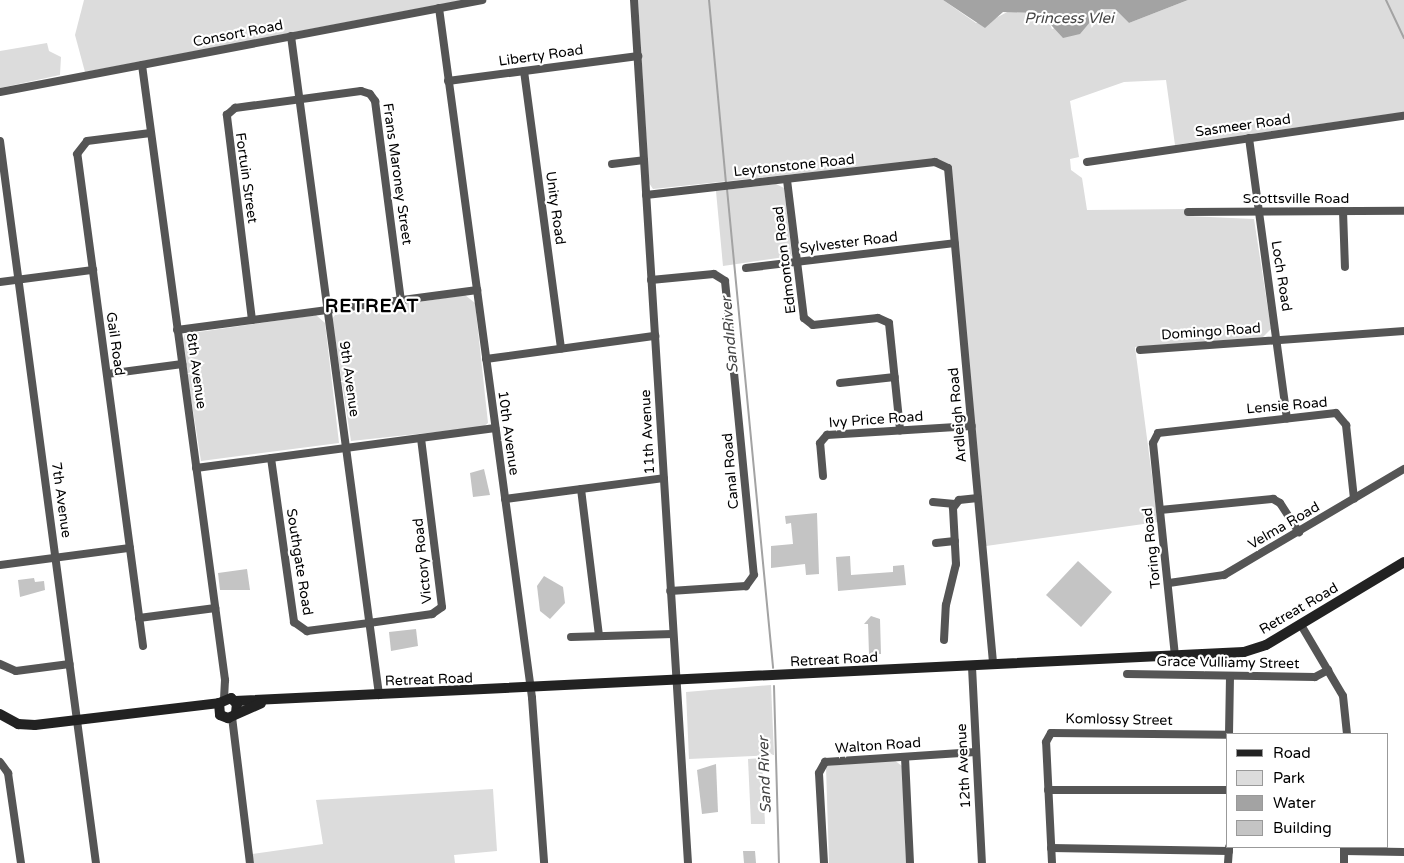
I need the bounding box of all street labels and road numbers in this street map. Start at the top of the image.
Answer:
street label: Consort Road [192,17,284,51]
street label: Liberty Road [498,42,584,70]
street label: Frans Maroney Street [379,102,415,246]
street label: Sasmeer Road [1194,111,1292,141]
street label: Fortuin Street [231,132,261,224]
street label: Leytonstone Road [733,151,855,181]
street label: Unity Road [542,170,568,246]
street label: Scottsville Road [1243,191,1349,207]
street label: Edmonton Road [770,205,800,315]
street label: Sylvester Road [799,229,899,257]
street label: Loch Road [1267,239,1295,313]
street label: Gail Road [102,311,128,377]
street label: Domingo Road [1161,320,1261,344]
street label: 8th Avenue [182,332,210,410]
street label: 9th Avenue [335,340,363,418]
street label: Ardleigh Road [945,367,971,463]
street label: 11th Avenue [637,389,659,475]
street label: 10th Avenue [494,390,522,476]
street label: Lensie Road [1246,394,1328,418]
street label: Ivy Price Road [828,408,924,432]
street label: Canal Road [719,432,743,510]
street label: 7th Avenue [47,461,75,539]
street label: Velma Road [1245,499,1323,553]
street label: Southgate Road [282,507,316,617]
street label: Toring Road [1139,507,1165,589]
street label: Victory Road [410,517,436,605]
street label: Retreat Road [1257,580,1341,638]
street label: Retreat Road [790,649,878,671]
street label: Grace Vulliamy Street [1157,653,1299,673]
street label: Retreat Road [385,670,473,690]
street label: Komlossy Street [1065,711,1173,729]
street label: 12th Avenue [953,723,975,809]
street label: Walton Road [834,735,922,757]

